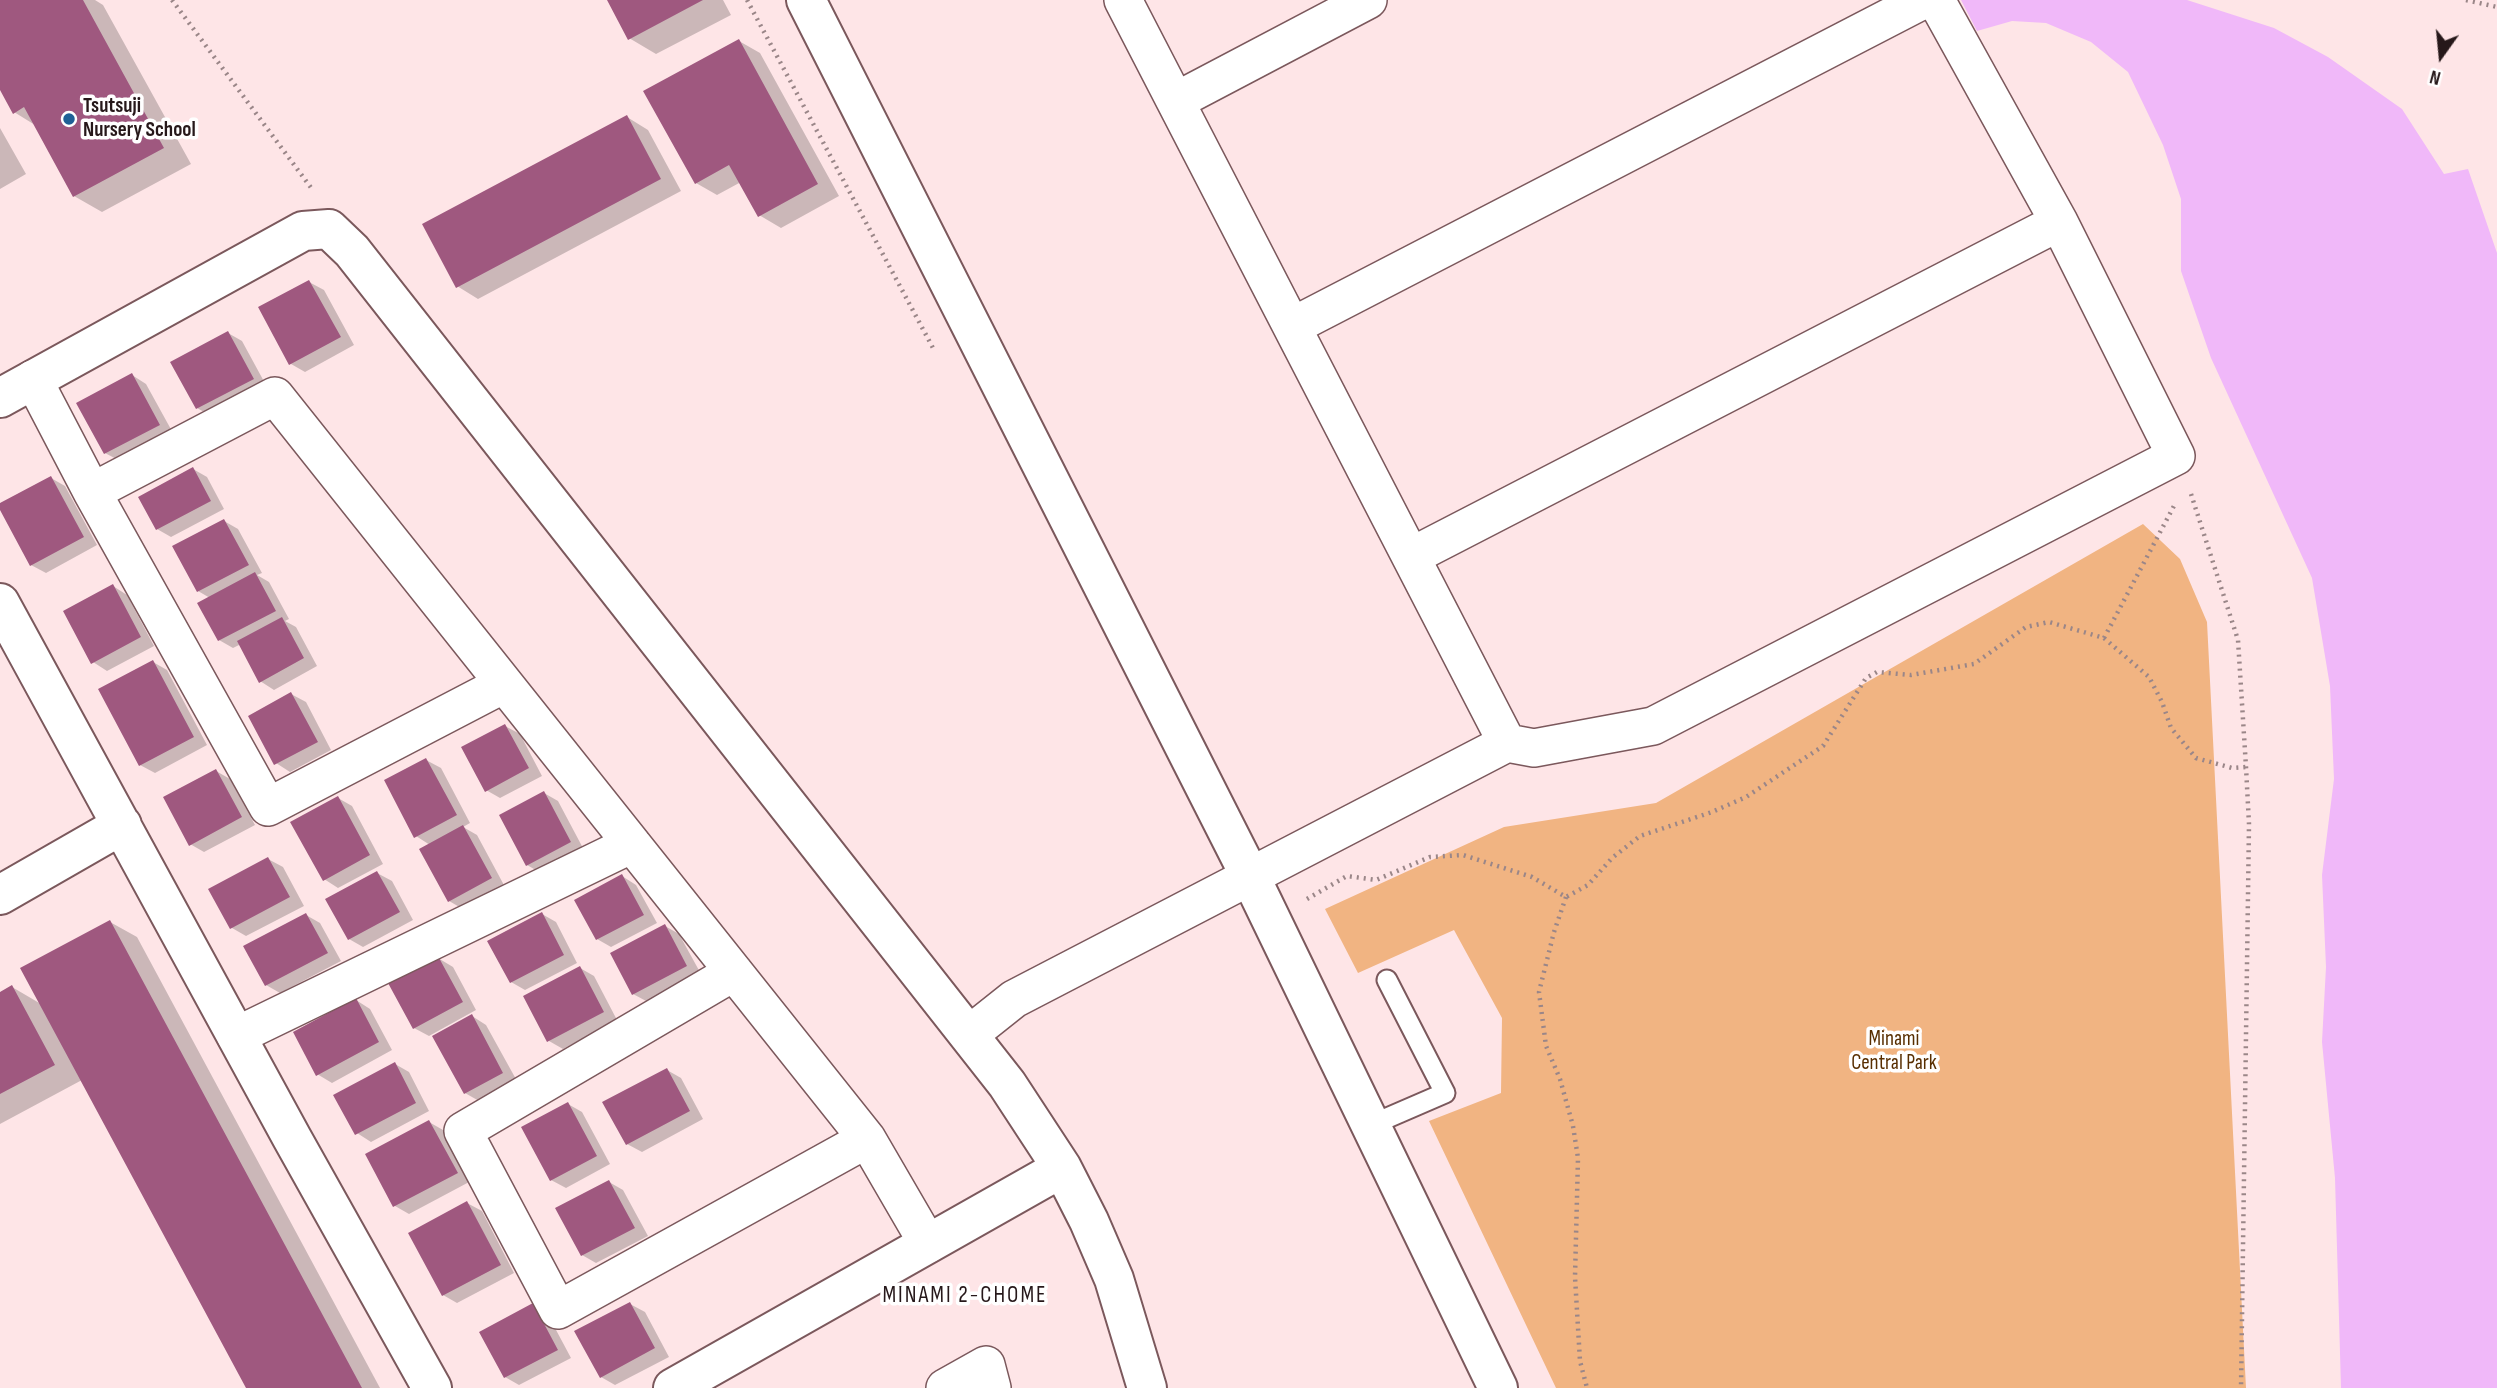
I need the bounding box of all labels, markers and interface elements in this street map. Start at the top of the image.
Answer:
north arrow [2406,21,2476,91]
text: N [2428,64,2443,89]
place label: Tsutsuji Nursery School [83,94,196,144]
marker: Tsutsuji Nursery School [61,111,77,127]
park label: Minami Central Park [1851,1027,1937,1077]
district label: MINAMI 2-CHOME [884,1282,1046,1310]

